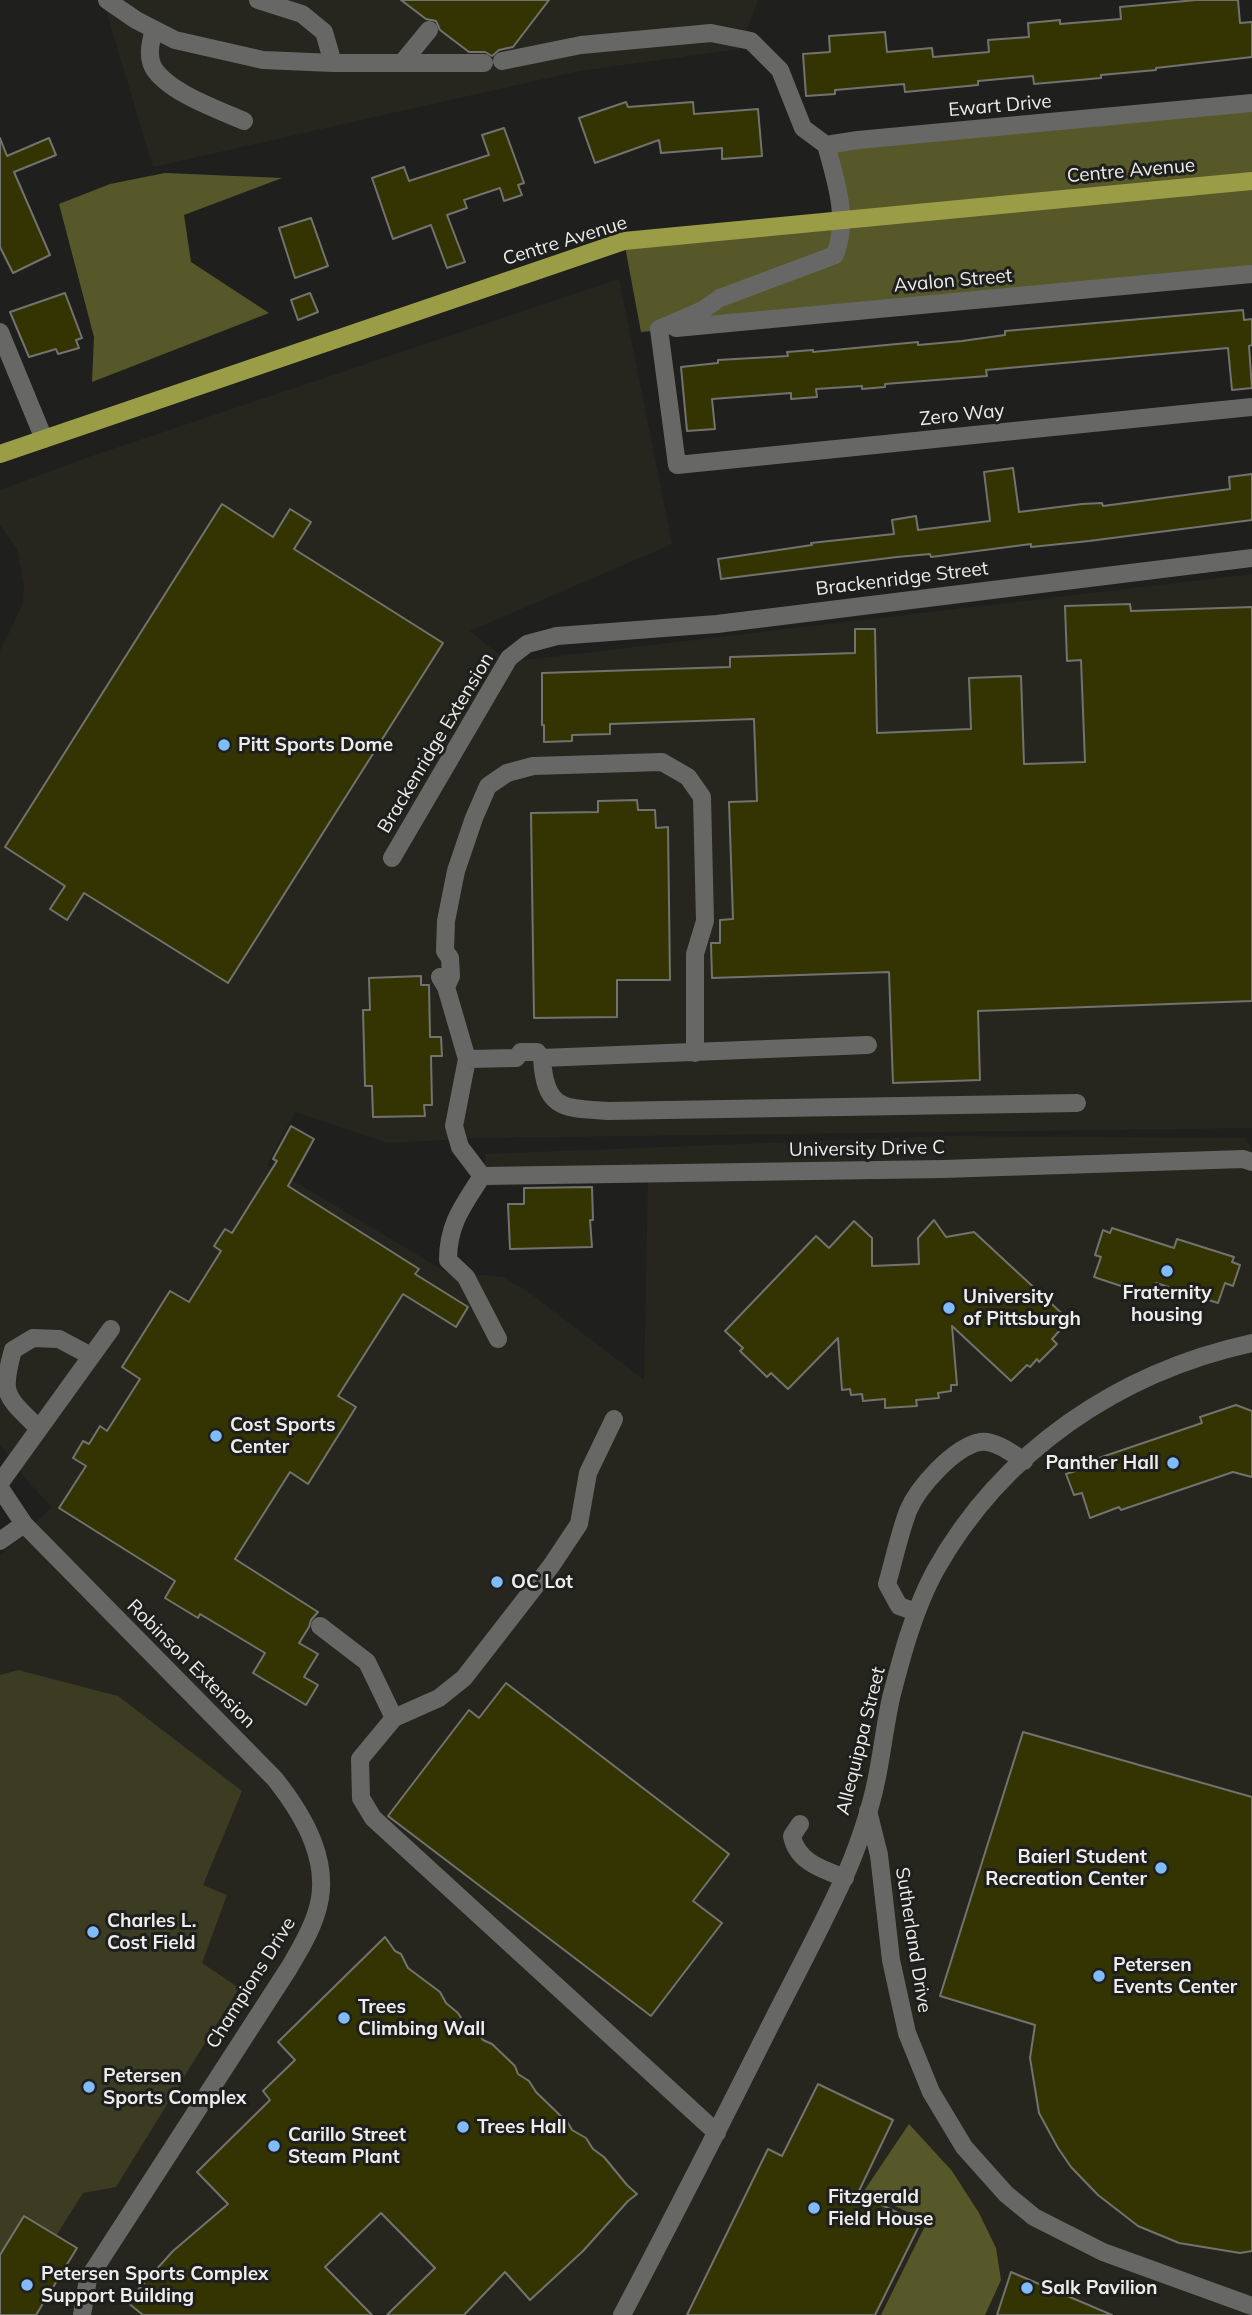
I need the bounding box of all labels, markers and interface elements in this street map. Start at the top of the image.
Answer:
street label: Ewart Drive [947,90,1053,122]
street label: Centre Avenue [1066,154,1196,188]
street label: Centre Avenue [500,211,630,271]
street label: Avalon Street [893,264,1013,298]
street label: Zero Way [918,399,1006,431]
street label: Brackenridge Street [814,557,990,601]
street label: Brackenridge Extension [373,649,499,837]
place label: Pitt Sports Dome [238,734,393,756]
marker: Pitt Sports Dome [216,737,232,753]
street label: University Drive C [789,1136,945,1162]
marker: Fraternity housing [1159,1263,1175,1279]
place label: Fraternity housing [1123,1282,1211,1326]
place label: University of Pittsburgh [963,1286,1081,1330]
marker: University of Pittsburgh [941,1300,957,1316]
place label: Cost Sports Center [230,1414,335,1458]
marker: Cost Sports Center [208,1428,224,1444]
place label: Panther Hall [1045,1452,1159,1474]
marker: Panther Hall [1165,1455,1181,1471]
place label: OC Lot [511,1571,573,1593]
marker: OC Lot [489,1574,505,1590]
street label: Robinson Extension [122,1595,260,1733]
street label: Allequippa Street [832,1665,890,1817]
place label: Baierl Student Recreation Center [985,1846,1147,1890]
marker: Baierl Student Recreation Center [1153,1860,1169,1876]
street label: Sutherland Drive [890,1866,936,2014]
place label: Charles L. Cost Field [107,1910,196,1954]
street label: Champions Drive [201,1913,301,2053]
marker: Charles L. Cost Field [85,1924,101,1940]
place label: Petersen Events Center [1113,1954,1237,1998]
marker: Petersen Events Center [1091,1968,1107,1984]
place label: Trees Climbing Wall [358,1996,485,2040]
marker: Trees Climbing Wall [336,2010,352,2026]
place label: Petersen Sports Complex [103,2065,246,2109]
marker: Petersen Sports Complex [81,2079,97,2095]
place label: Trees Hall [477,2116,567,2138]
marker: Trees Hall [455,2119,471,2135]
place label: Carillo Street Steam Plant [288,2124,406,2168]
marker: Carillo Street Steam Plant [266,2138,282,2154]
place label: Fitzgerald Field House [828,2186,933,2230]
marker: Fitzgerald Field House [806,2200,822,2216]
place label: Petersen Sports Complex Support Building [41,2263,268,2307]
marker: Petersen Sports Complex Support Building [19,2277,35,2293]
place label: Salk Pavilion [1041,2277,1158,2299]
marker: Salk Pavilion [1019,2280,1035,2296]

